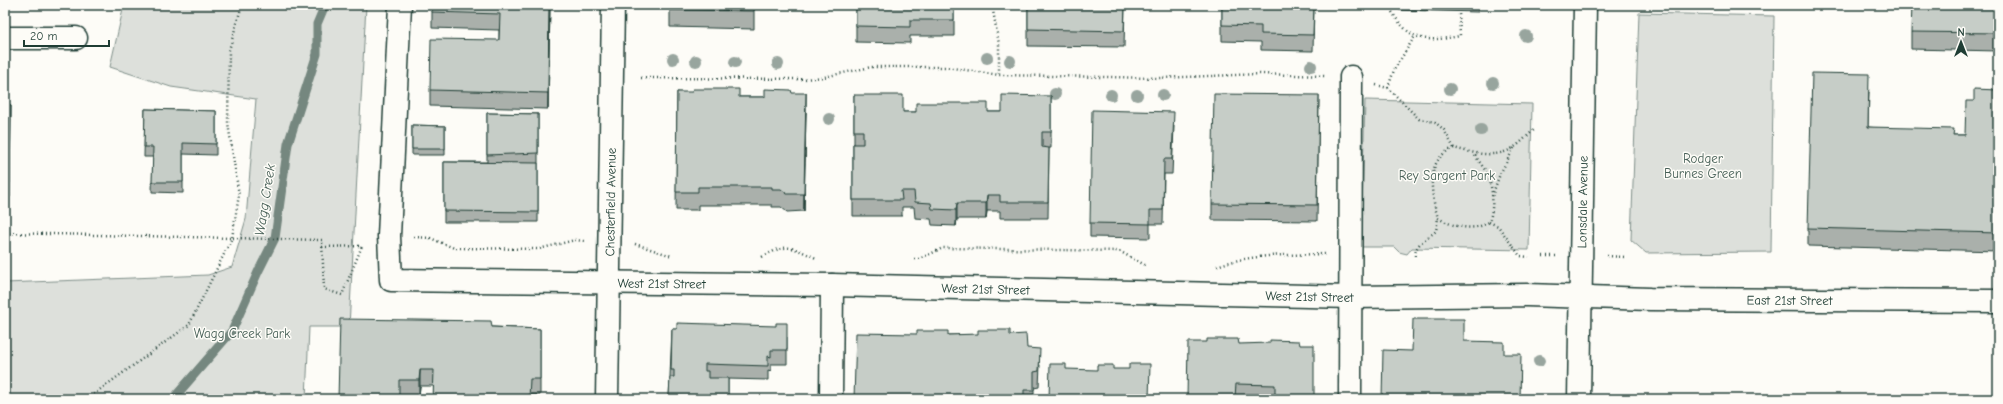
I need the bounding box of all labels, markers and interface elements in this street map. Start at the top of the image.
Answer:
scale bar [24,22,109,48]
north arrow [1941,22,1981,62]
text: N [1957,26,1965,39]
text: 20 m [30,29,58,43]
street label: Chesterfield Avenue [602,147,618,257]
park label: Rodger Burnes Green [1664,151,1742,181]
street label: Lonsdale Avenue [1574,155,1590,248]
water label: Wagg Creek [251,163,279,237]
park label: Rey Sargent Park [1399,168,1496,183]
street label: West 21st Street [617,275,707,291]
street label: West 21st Street [941,280,1031,297]
street label: West 21st Street [1265,288,1355,305]
street label: East 21st Street [1746,292,1834,308]
park label: Wagg Creek Park [194,326,291,341]

